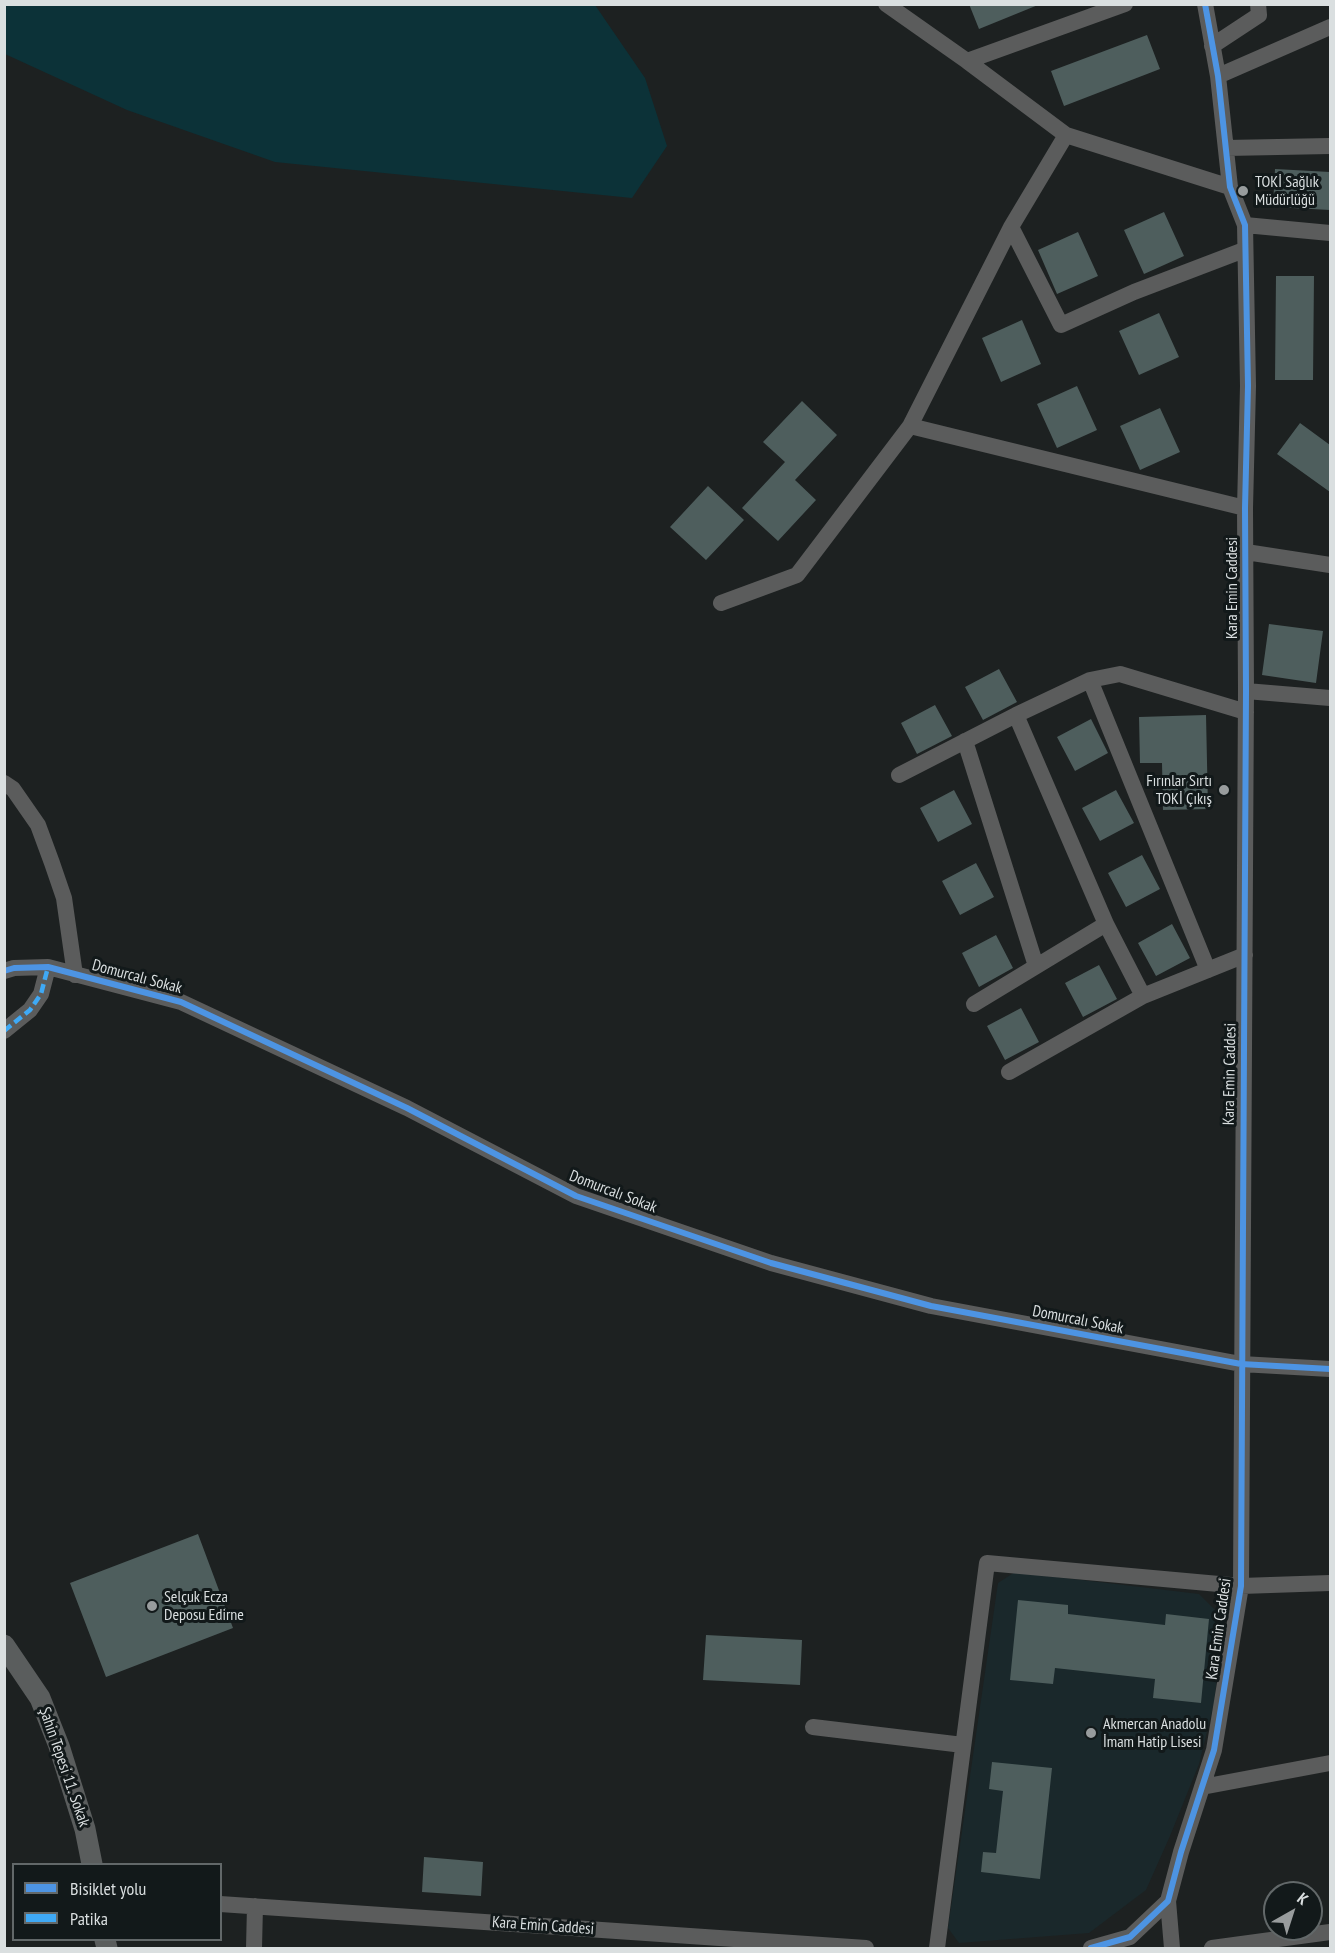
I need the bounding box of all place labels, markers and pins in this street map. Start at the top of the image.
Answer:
place label: TOKİ Sağlık Müdürlüğü [1255,172,1319,210]
marker: TOKİ Sağlık Müdürlüğü [1236,184,1250,198]
place label: Fırınlar Sırtı TOKİ Çıkış [1146,771,1212,809]
marker: Fırınlar Sırtı TOKİ Çıkış [1217,783,1231,797]
place label: Selçuk Ecza Deposu Edirne [164,1587,244,1625]
marker: Selçuk Ecza Deposu Edirne [145,1599,159,1613]
place label: Akmercan Anadolu İmam Hatip Lisesi [1103,1714,1206,1752]
marker: Akmercan Anadolu İmam Hatip Lisesi [1084,1726,1098,1740]

